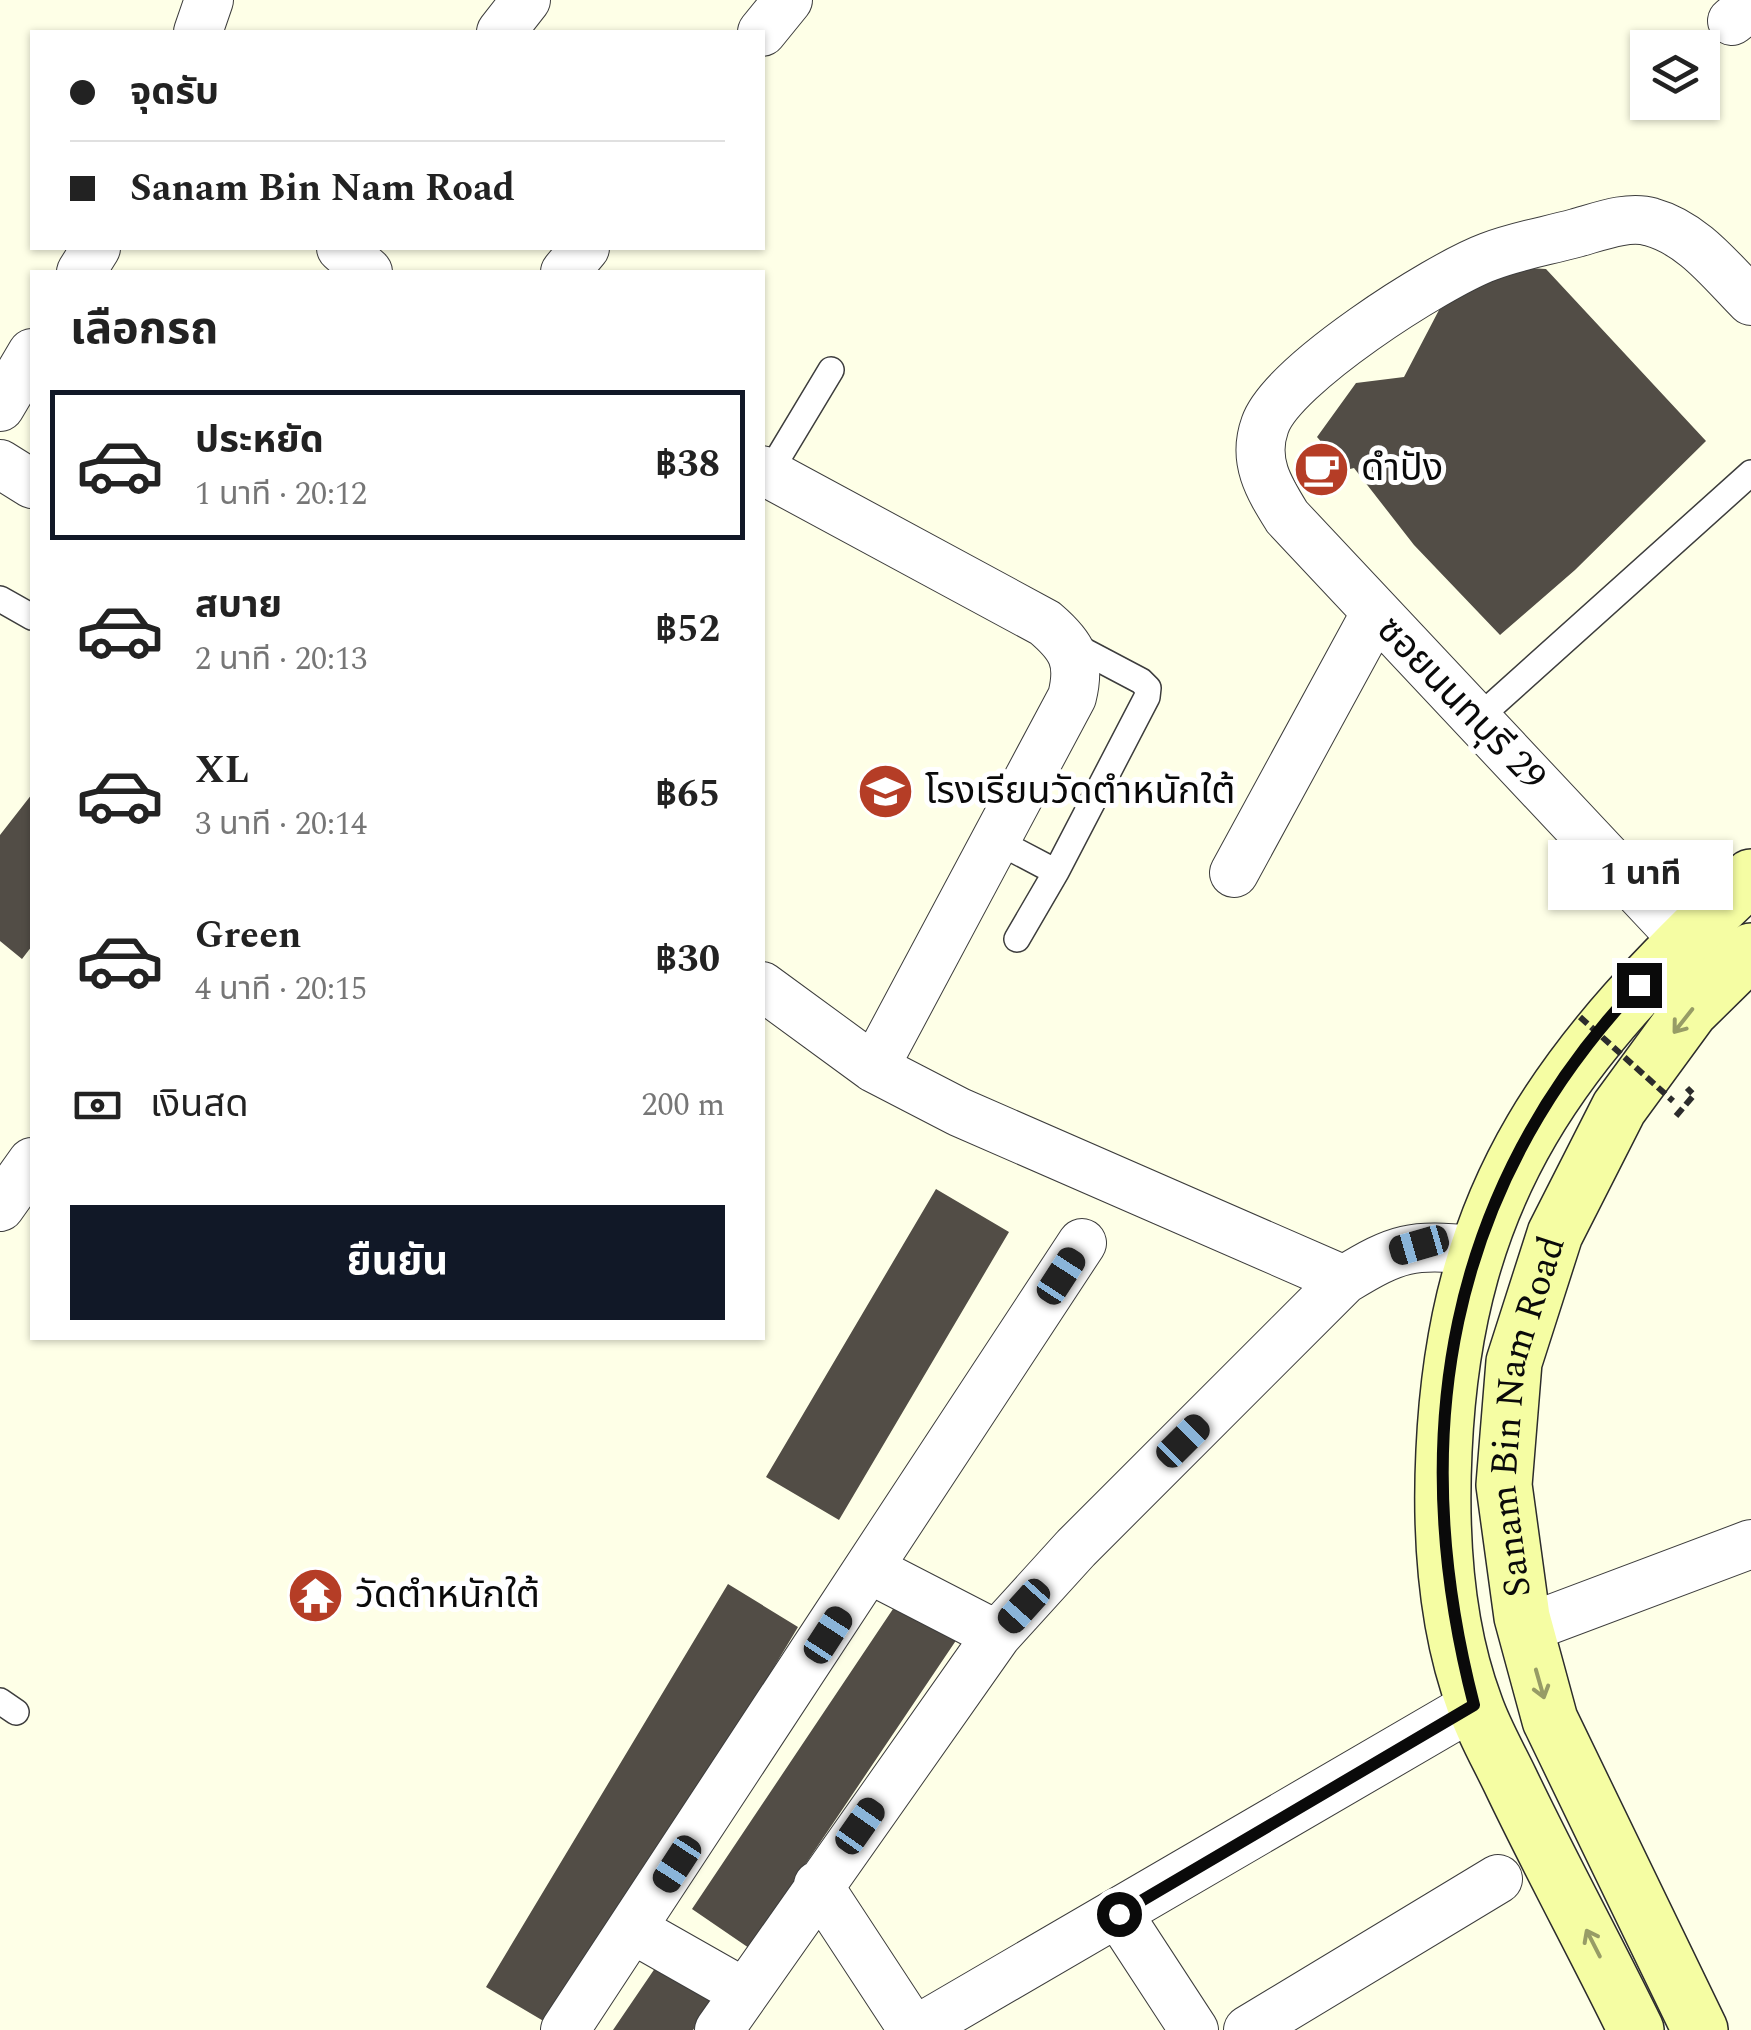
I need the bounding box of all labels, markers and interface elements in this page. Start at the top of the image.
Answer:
map controls [1630,30,1720,120]
button: layers [1630,30,1720,120]
text: จุดรับ [130,64,219,122]
text: Sanam Bin Nam Road [130,160,515,218]
text: เลือกรถ [70,295,218,364]
text: ประหยัด [195,412,324,470]
icon: car [75,420,165,510]
text: ฿38 [655,436,720,494]
cafe icon: ดำปัง [1292,439,1352,499]
place label: ดำปัง [1361,440,1443,498]
text: 1 นาที · 20:12 [195,470,367,519]
text: สบาย [195,577,282,635]
icon: car [75,585,165,675]
text: ฿52 [655,601,720,659]
street label: ซอยนนทบุรี 29 [1362,603,1560,805]
text: 2 นาที · 20:13 [195,635,367,684]
text: XL [195,742,249,800]
icon: car [75,750,165,840]
school or university icon: โรงเรียนวัดตำหนักใต้ [856,762,916,822]
place label: โรงเรียนวัดตำหนักใต้ [925,763,1235,821]
text: ฿65 [655,766,720,824]
text: 3 นาที · 20:14 [195,800,367,849]
callout: 1 นาที [1546,840,1732,910]
text: 1 นาที [1600,850,1681,899]
text: Green [195,907,302,965]
icon: car [75,915,165,1005]
text: ฿30 [655,931,720,989]
route end [1617,963,1662,1008]
text: 4 นาที · 20:15 [195,965,367,1014]
one-way arrow [1673,1007,1694,1034]
text: เงินสด [150,1076,249,1134]
icon: cash [70,1078,125,1133]
text: 200 m [641,1081,725,1130]
button: ยืนยัน [70,1205,725,1320]
car [1386,1222,1452,1268]
street label: Sanam Bin Nam Road [1475,1228,1582,1601]
car [1032,1243,1090,1309]
car [1151,1409,1215,1473]
temple icon: วัดตำหนักใต้ [286,1566,346,1626]
place label: วัดตำหนักใต้ [355,1567,540,1625]
car [993,1574,1055,1638]
car [799,1602,857,1668]
one-way arrow [1532,1668,1550,1699]
car [831,1793,889,1859]
car [648,1831,706,1897]
route start [1097,1892,1142,1937]
one-way arrow [1583,1928,1602,1958]

